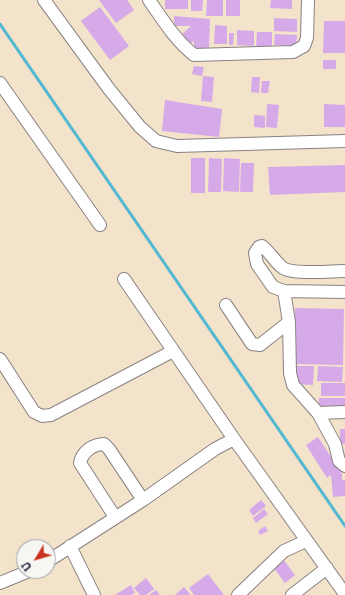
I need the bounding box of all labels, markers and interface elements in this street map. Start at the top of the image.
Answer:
north arrow [16,539,56,579]
text: U [19,558,35,573]

